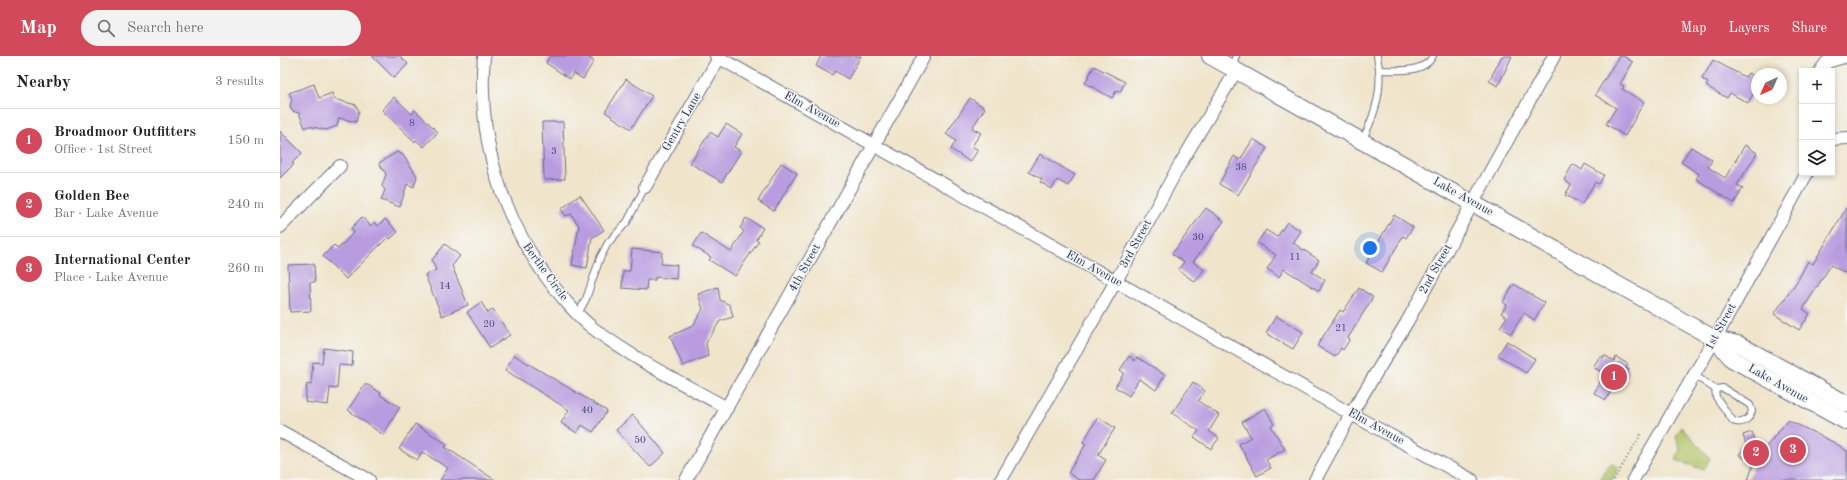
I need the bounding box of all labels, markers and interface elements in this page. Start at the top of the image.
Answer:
search box [81,10,361,46]
icon: search [95,17,117,39]
text: Map [20,19,57,38]
text: Search here [127,21,204,36]
text: Map [1681,21,1707,35]
text: Layers [1729,21,1770,35]
text: Share [1792,21,1827,35]
north arrow [1751,68,1787,104]
map controls [1799,68,1835,176]
button: + [1799,68,1835,104]
text: Nearby [16,74,71,91]
text: 3 results [215,75,264,88]
street label: Gentry Lane [660,90,704,153]
street label: Elm Avenue [782,90,843,131]
button: − [1799,104,1835,140]
house number: 8 [409,118,415,128]
text: Broadmoor Outfitters [54,125,196,140]
text: 1 [25,134,33,147]
text: 150 m [227,134,264,147]
button: layers [1799,140,1835,176]
text: Office · 1st Street [54,143,153,156]
house number: 3 [551,146,557,156]
house number: 38 [1235,162,1247,172]
street label: Lake Avenue [1431,175,1496,219]
text: Golden Bee [54,189,129,204]
text: 2 [25,198,33,211]
text: 240 m [227,198,264,211]
text: Bar · Lake Avenue [54,207,158,220]
street label: 3rd Street [1118,218,1154,270]
house number: 30 [1192,232,1204,242]
your location [1360,238,1380,258]
street label: Berthe Circle [520,241,570,304]
street label: 4th Street [787,242,823,294]
street label: 2nd Street [1417,242,1455,296]
street label: Elm Avenue [1064,249,1125,290]
house number: 11 [1289,252,1301,262]
text: International Center [54,253,191,268]
text: 3 [25,262,33,275]
text: 260 m [227,262,264,275]
text: Place · Lake Avenue [54,271,168,284]
house number: 14 [439,281,451,291]
street label: 1st Street [1703,302,1739,352]
house number: 20 [483,319,495,329]
house number: 21 [1335,323,1347,333]
pin: 1 [1601,362,1627,392]
street label: Lake Avenue [1746,362,1811,406]
house number: 40 [581,405,593,415]
street label: Elm Avenue [1346,407,1407,448]
house number: 50 [634,435,646,445]
pin: 3 [1780,435,1806,465]
pin: 2 [1743,438,1769,468]

